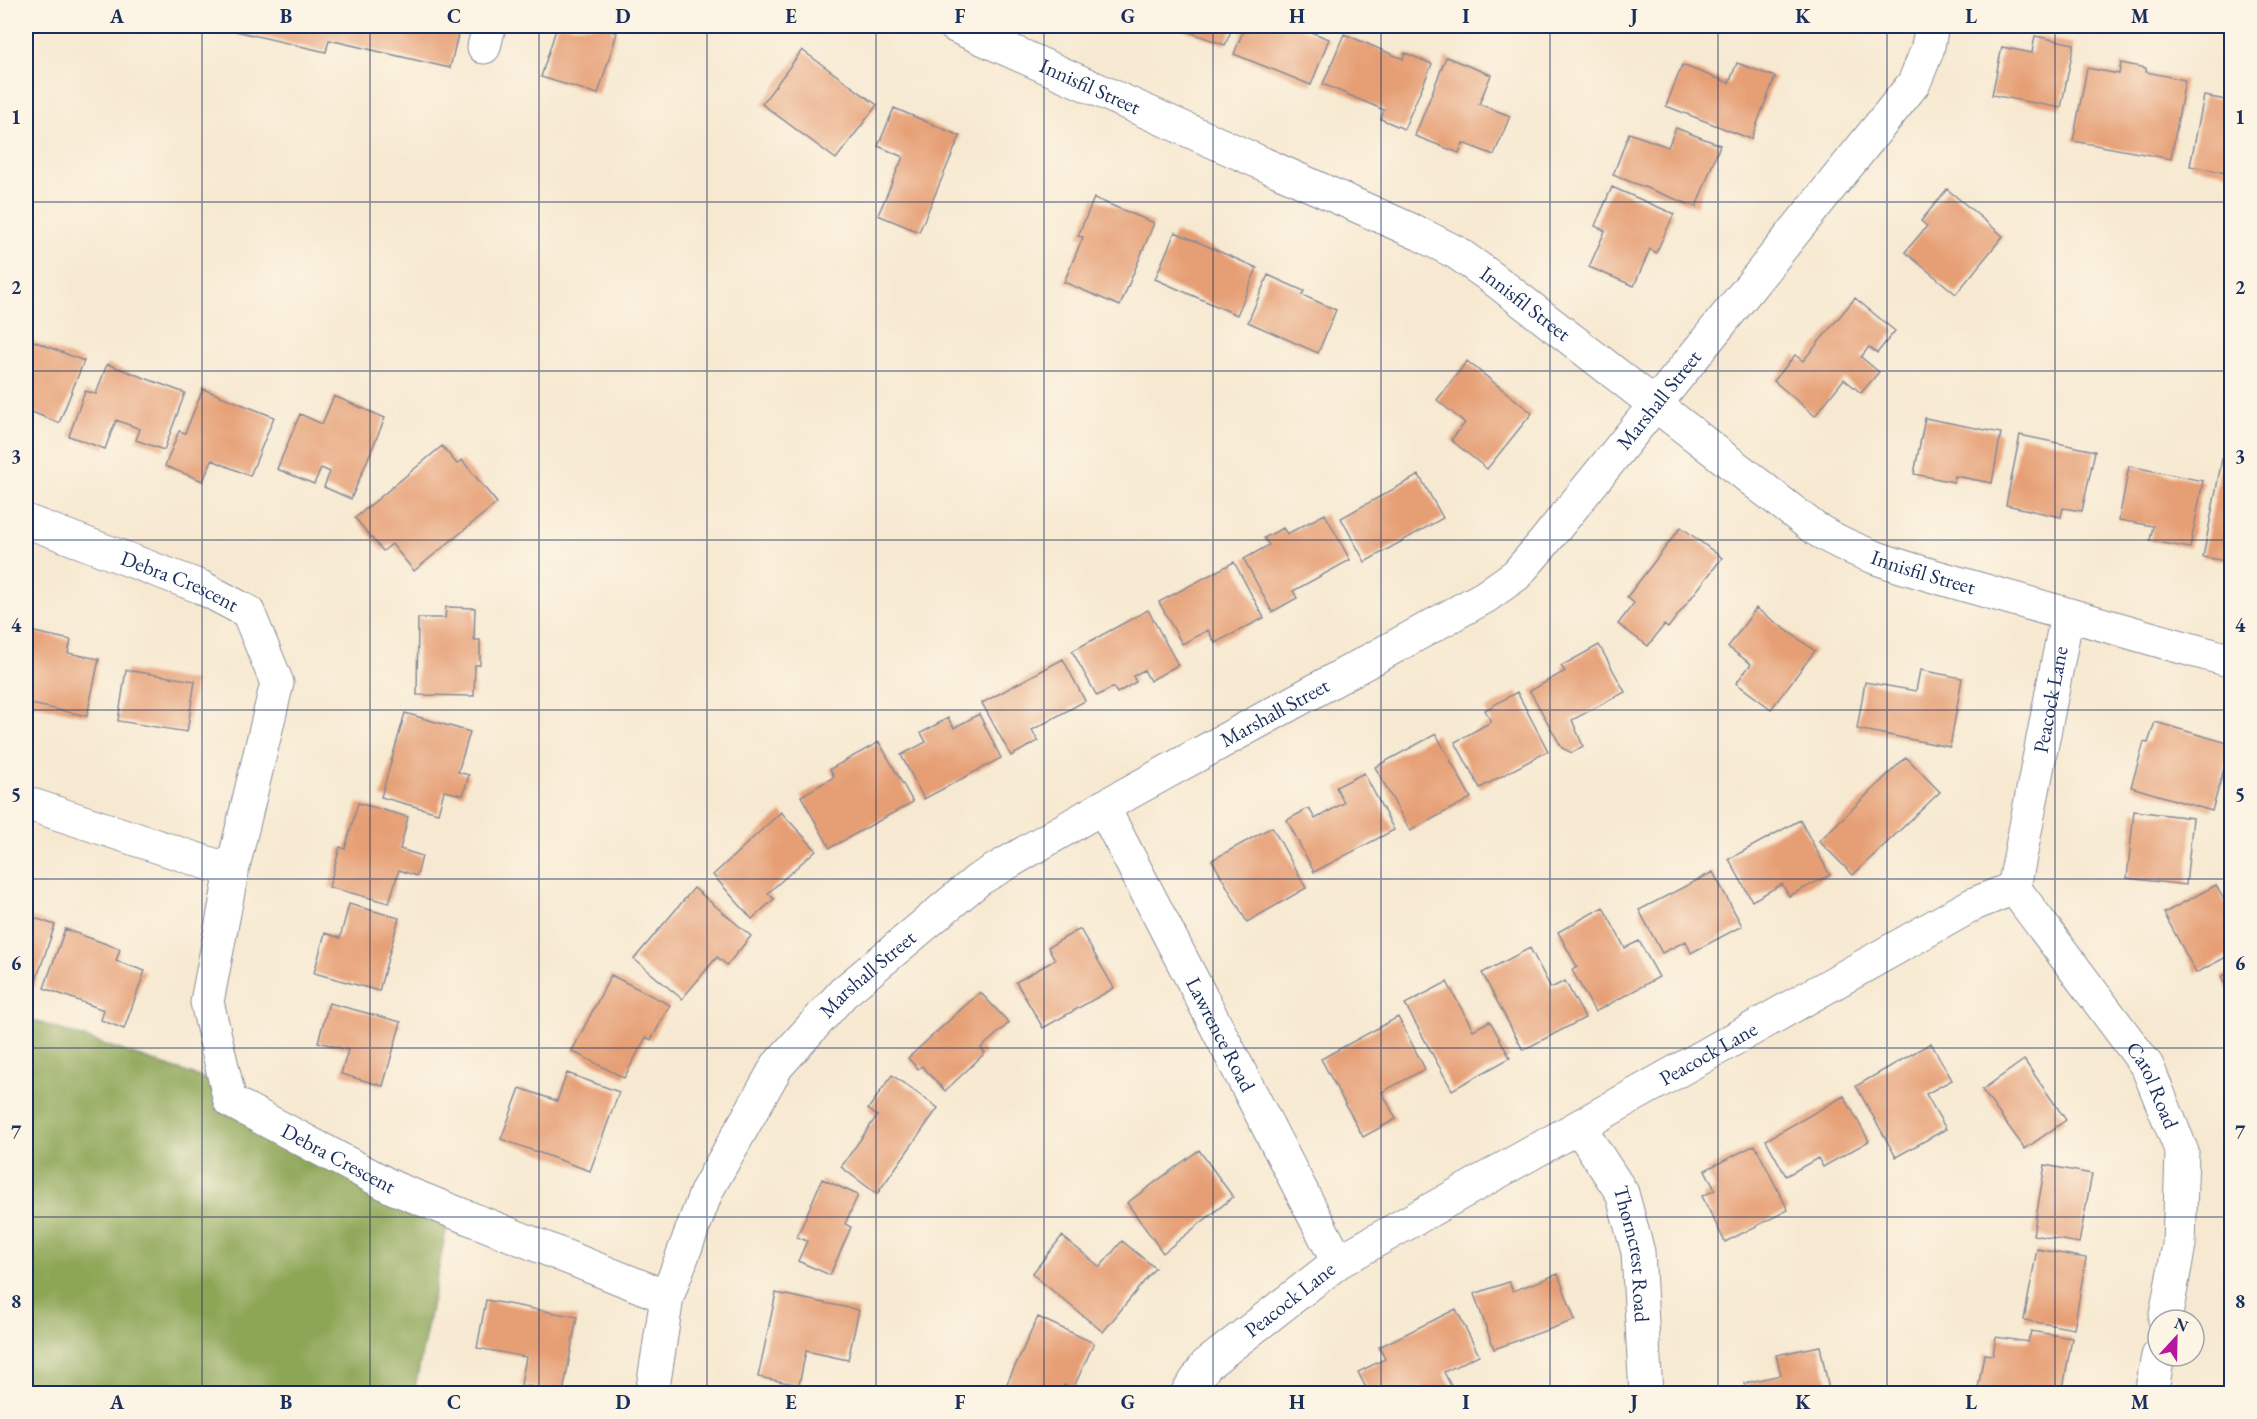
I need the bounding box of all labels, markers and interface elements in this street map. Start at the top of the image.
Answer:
text: A [109,3,125,29]
text: B [280,3,292,29]
text: C [447,3,461,29]
text: D [615,3,631,29]
text: E [785,3,797,29]
text: F [955,3,966,29]
text: G [1121,3,1135,29]
text: H [1289,3,1305,29]
text: I [1462,3,1470,29]
text: J [1628,3,1638,29]
text: K [1795,3,1811,29]
text: L [1965,3,1977,29]
text: M [2131,3,2149,29]
street label: Innisfil Street [1036,52,1145,120]
text: 1 [11,104,21,130]
text: 1 [2235,104,2245,130]
street label: Innisfil Street [1475,260,1577,347]
text: 2 [11,274,22,300]
text: 2 [2235,274,2246,300]
street label: Marshall Street [1610,344,1707,455]
text: 3 [11,443,21,469]
text: 3 [2235,443,2245,469]
street label: Innisfil Street [1867,543,1979,600]
street label: Debra Crescent [117,544,244,618]
text: 4 [11,612,22,638]
text: 4 [2235,612,2246,638]
street label: Peacock Lane [2027,644,2074,755]
street label: Marshall Street [1215,671,1334,753]
text: 5 [11,781,21,807]
text: 5 [2235,781,2245,807]
street label: Marshall Street [813,924,921,1024]
text: 6 [11,950,22,976]
text: 6 [2235,950,2246,976]
street label: Lawrence Road [1180,972,1262,1096]
street label: Peacock Lane [1654,1015,1762,1091]
street label: Carol Road [2120,1036,2185,1133]
street label: Debra Crescent [277,1117,401,1200]
text: 7 [11,1119,22,1145]
text: 7 [2235,1119,2246,1145]
street label: Thorncrest Road [1608,1183,1656,1323]
street label: Peacock Lane [1239,1255,1341,1343]
text: 8 [11,1288,21,1314]
text: 8 [2235,1288,2245,1314]
north arrow [2146,1308,2206,1368]
text: N [2171,1312,2191,1337]
text: A [109,1389,125,1415]
text: B [280,1389,292,1415]
text: C [447,1389,461,1415]
text: D [615,1389,631,1415]
text: E [785,1389,797,1415]
text: F [955,1389,966,1415]
text: G [1121,1389,1135,1415]
text: H [1289,1389,1305,1415]
text: I [1462,1389,1470,1415]
text: J [1628,1389,1638,1415]
text: K [1795,1389,1811,1415]
text: L [1965,1389,1977,1415]
text: M [2131,1389,2149,1415]

